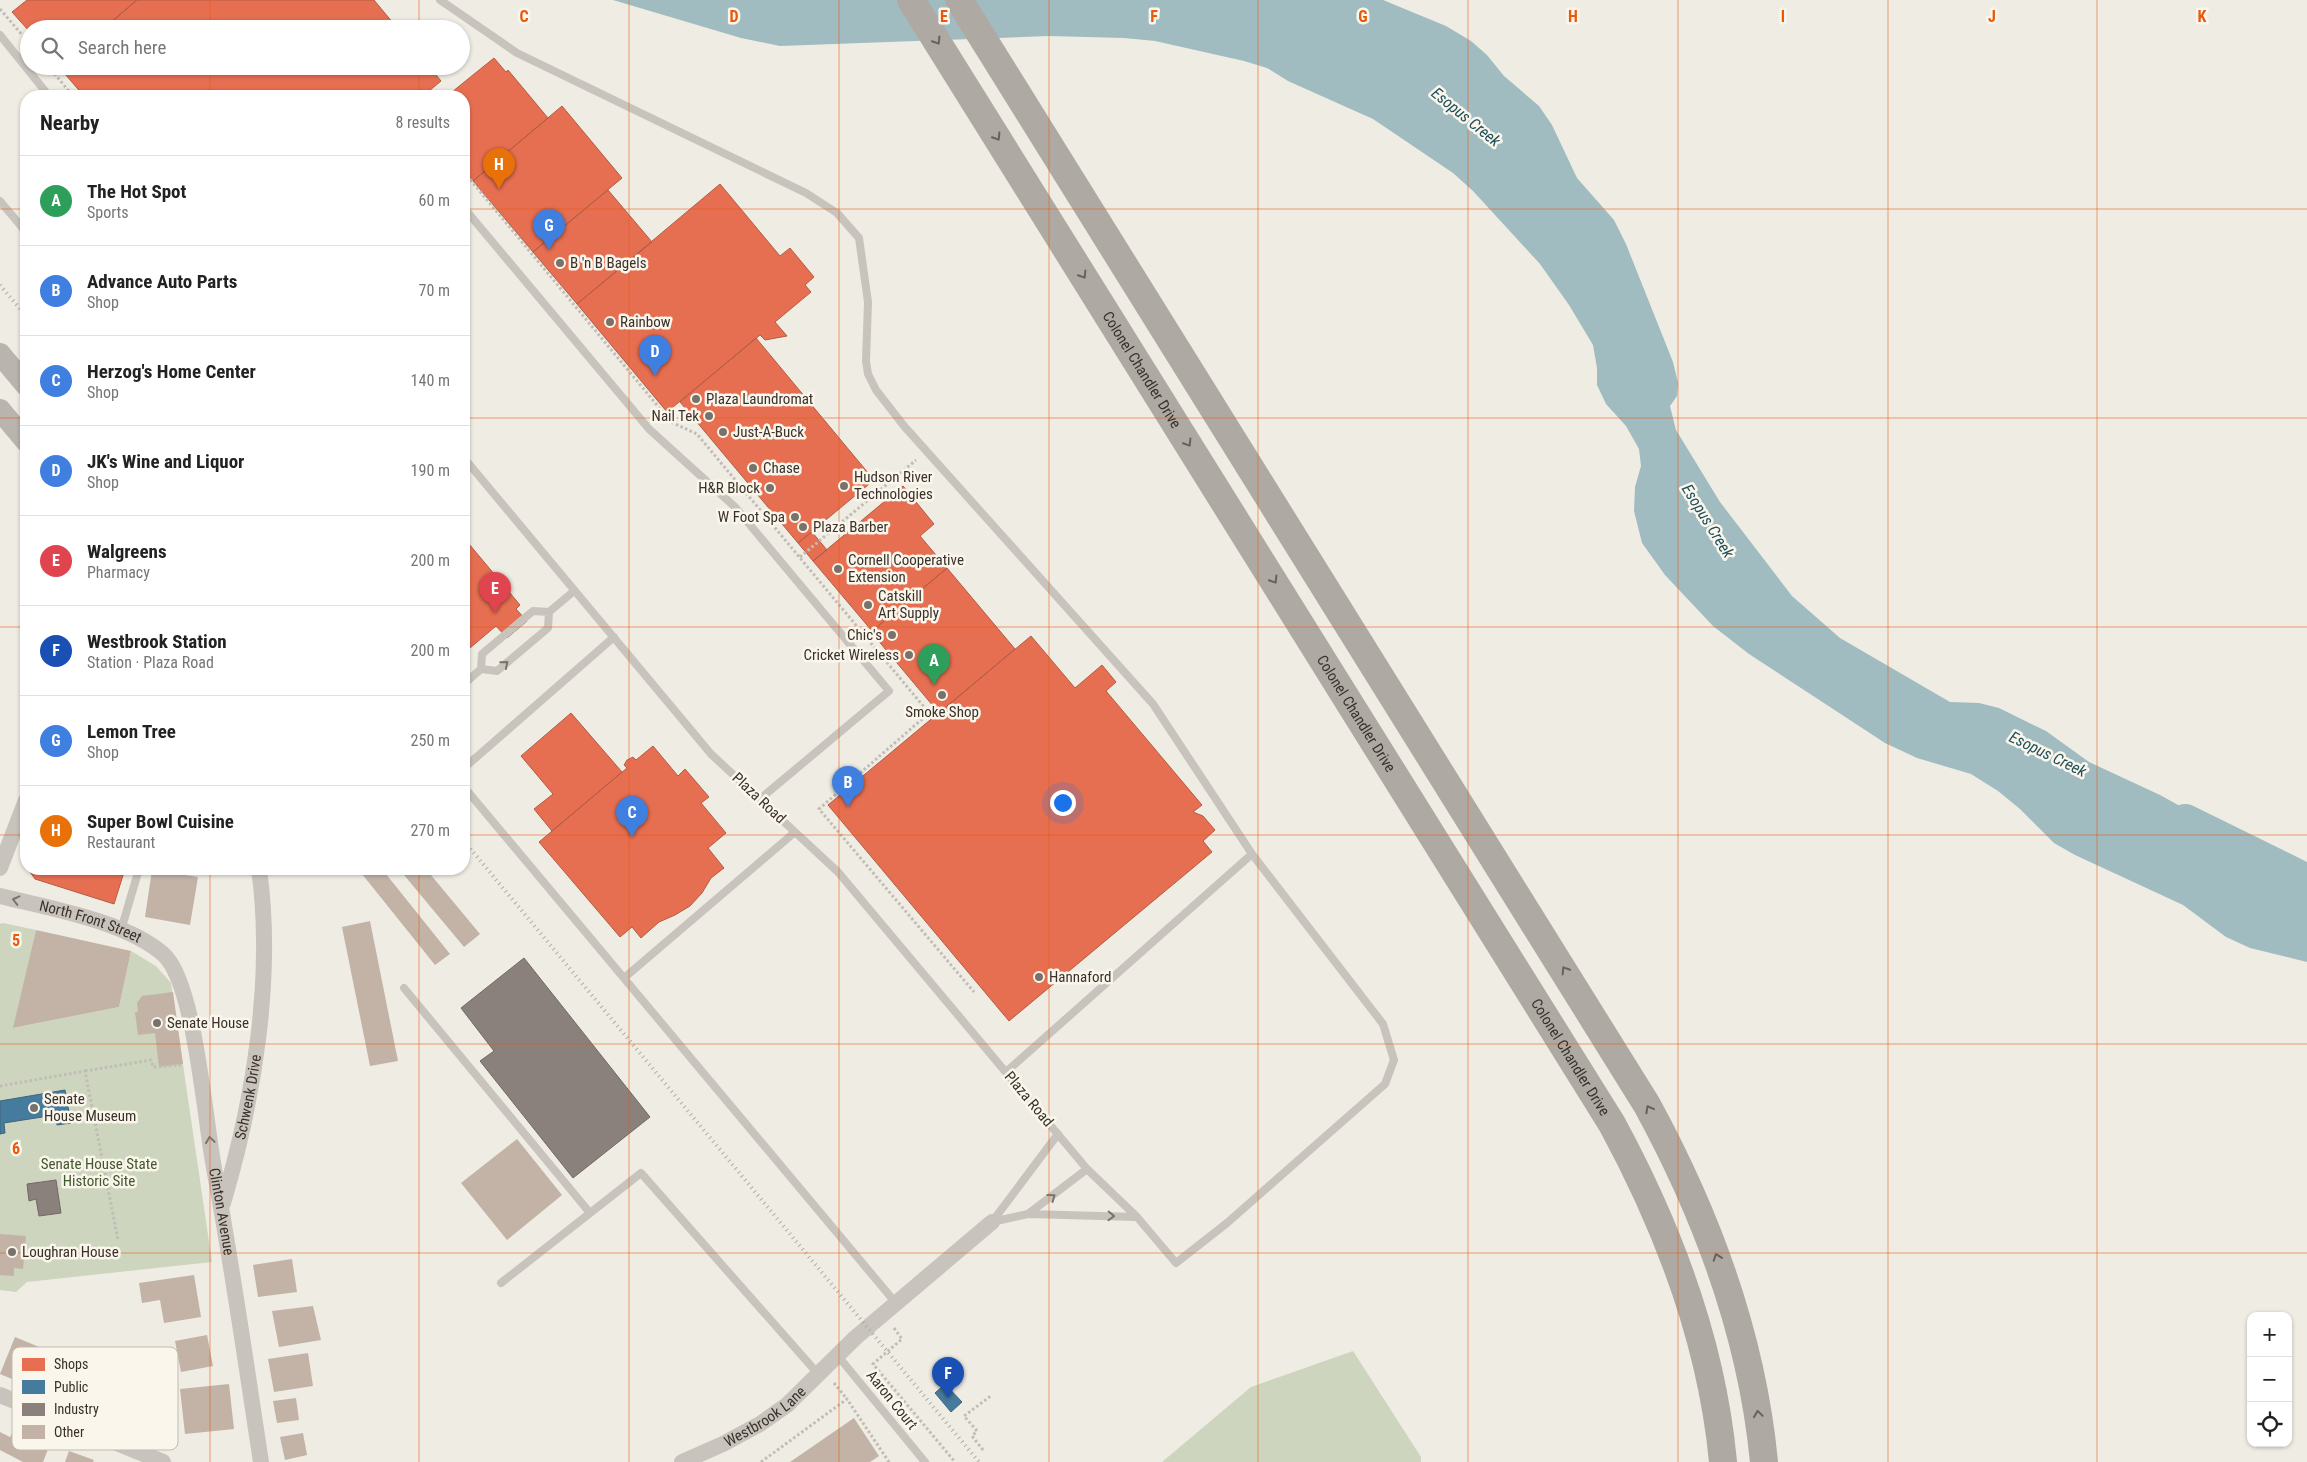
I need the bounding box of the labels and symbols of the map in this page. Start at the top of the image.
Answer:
text: C [519,7,529,26]
text: D [729,7,739,26]
text: E [940,7,948,26]
text: F [1150,7,1158,26]
text: G [1358,7,1368,26]
text: H [1568,7,1578,26]
text: I [1781,7,1785,26]
text: J [1988,7,1996,26]
text: K [2198,7,2207,26]
one-way arrow [931,36,941,45]
water label: Esopus Creek [1428,83,1505,151]
one-way arrow [991,132,1000,141]
pin: H [483,148,515,189]
pin: G [533,209,565,250]
place label: B 'n B Bagels [570,254,647,272]
marker: B 'n B Bagels [554,257,566,269]
one-way arrow [1077,270,1087,279]
street label: Colonel Chandler Drive [1099,308,1185,432]
place label: Rainbow [620,313,671,331]
marker: Rainbow [604,316,616,328]
pin: D [639,335,671,376]
place label: Plaza Laundromat [706,390,813,408]
marker: Plaza Laundromat [690,393,702,405]
place label: Nail Tek [652,407,699,425]
marker: Nail Tek [703,410,715,422]
place label: Just-A-Buck [733,423,804,441]
marker: Just-A-Buck [717,426,729,438]
one-way arrow [1181,437,1191,446]
place label: Chase [763,459,800,477]
marker: Chase [747,462,759,474]
place label: Hudson River Technologies [854,468,933,503]
place label: H&R Block [698,479,760,497]
marker: Hudson River Technologies [838,480,850,492]
water label: Esopus Creek [1678,481,1739,562]
marker: H&R Block [764,482,776,494]
place label: W Foot Spa [718,508,785,526]
marker: W Foot Spa [789,511,801,523]
place label: Plaza Barber [813,518,889,536]
marker: Plaza Barber [797,521,809,533]
place label: Cornell Cooperative Extension [848,551,964,586]
marker: Cornell Cooperative Extension [832,563,844,575]
pin: E [479,572,511,613]
one-way arrow [1268,575,1277,584]
place label: Catskill Art Supply [878,587,939,622]
marker: Catskill Art Supply [862,599,874,611]
place label: Chic's [847,626,882,644]
marker: Chic's [886,629,898,641]
pin: A [918,644,950,685]
place label: Cricket Wireless [804,646,899,664]
marker: Cricket Wireless [903,649,915,661]
street label: Colonel Chandler Drive [1313,652,1399,775]
one-way arrow [499,661,508,670]
marker: Smoke Shop [936,689,948,701]
place label: Smoke Shop [905,703,979,721]
water label: Esopus Creek [2006,727,2091,781]
pin: B [832,766,864,807]
street label: Plaza Road [729,769,789,827]
your location [1050,790,1076,816]
pin: C [616,796,648,837]
one-way arrow [11,895,20,906]
street label: North Front Street [38,897,145,947]
text: 5 [12,931,20,950]
one-way arrow [1561,967,1571,976]
place label: Hannaford [1049,968,1111,986]
marker: Hannaford [1033,971,1045,983]
street label: Colonel Chandler Drive [1527,995,1614,1119]
place label: Senate House [167,1014,249,1032]
marker: Senate House [151,1017,163,1029]
street label: Schwenk Drive [231,1053,265,1141]
street label: Plaza Road [1001,1068,1057,1130]
place label: Senate House Museum [44,1090,136,1125]
marker: Senate House Museum [28,1102,40,1114]
one-way arrow [1646,1105,1656,1114]
one-way arrow [205,1136,216,1144]
text: 6 [12,1139,20,1158]
park label: Senate House State Historic Site [41,1155,157,1190]
street label: Clinton Avenue [205,1166,238,1257]
one-way arrow [1046,1194,1056,1203]
one-way arrow [1108,1211,1116,1222]
place label: Loughran House [22,1243,119,1261]
marker: Loughran House [6,1246,18,1258]
one-way arrow [1712,1253,1722,1261]
legend [12,1347,178,1450]
text: Shops [54,1356,88,1372]
pin: F [932,1357,964,1398]
street label: Aaron Court [863,1367,921,1433]
text: Public [54,1379,88,1395]
street label: Westbrook Lane [721,1383,810,1451]
text: Industry [54,1401,99,1417]
one-way arrow [1753,1409,1763,1418]
text: Other [54,1424,84,1440]

